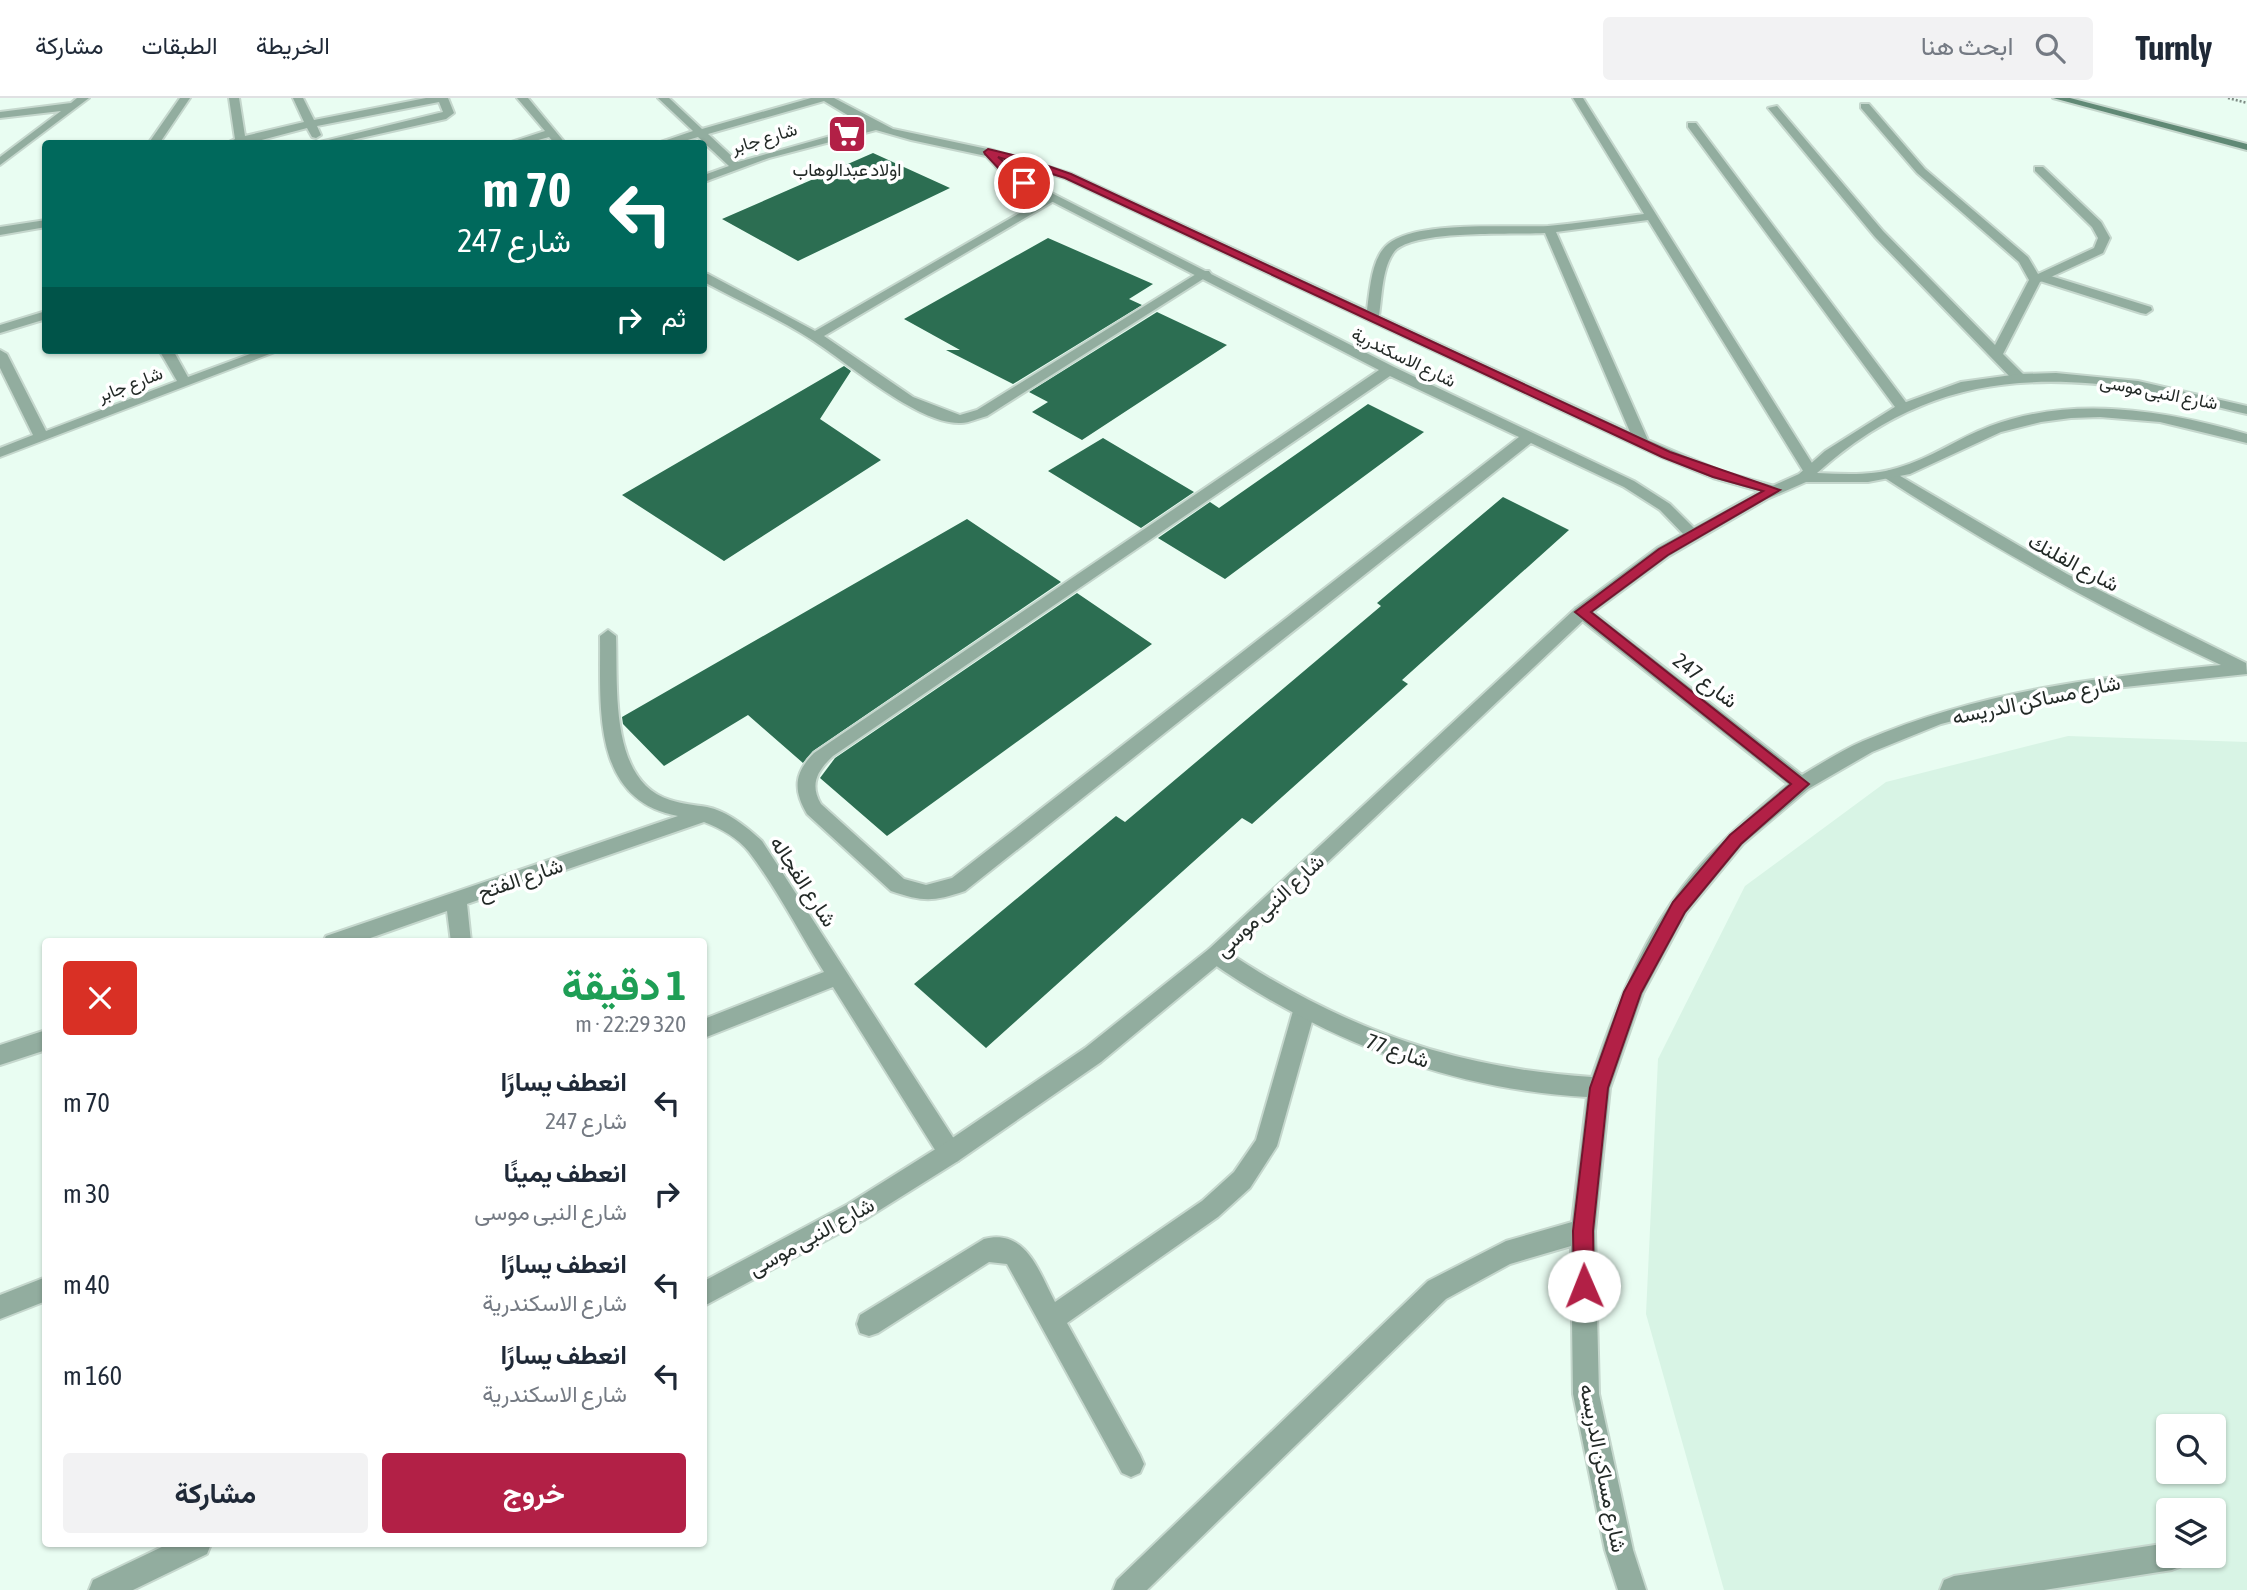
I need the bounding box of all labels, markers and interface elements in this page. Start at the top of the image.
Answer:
search box [1603,17,2093,80]
icon: search [2031,29,2069,67]
text: Turnly [2135,29,2212,67]
text: ابحث هنا [1921,31,2013,61]
text: مشاركة [35,32,103,59]
text: الطبقات [141,32,218,59]
text: الخريطة [256,32,330,59]
supermarket icon: اولاد عبدالوهاب [826,113,868,155]
street label: شارع جابر [728,118,800,160]
pin [994,153,1054,213]
place label: اولاد عبدالوهاب [792,159,902,181]
text: 70 m [483,161,571,217]
icon: arrive [1005,164,1043,202]
icon: left [595,168,686,259]
text: شارع 247 [457,222,571,259]
icon: right [610,301,648,339]
text: ثم [662,303,686,333]
street label: شارع الاسكندرية [1348,323,1459,393]
street label: شارع جابر [94,362,166,408]
street label: شارع النبى موسى [2098,370,2220,416]
street label: شارع الفلنك [2023,528,2123,599]
street label: شارع 247 [1667,648,1743,715]
street label: شارع مساكن الدريسه [1950,669,2123,731]
street label: شارع الفجاله [763,831,842,932]
street label: شارع النبى موسى [1210,849,1330,964]
street label: شارع الفتح [474,852,567,907]
button: close [63,961,137,1035]
text: 1 دقيقة [561,961,686,1009]
text: 320 m · 22:29 [575,1011,686,1037]
street label: شارع 77 [1362,1028,1433,1075]
text: انعطف يسارًا [500,1067,627,1097]
icon: left [648,1084,686,1122]
text: 70 m [63,1088,110,1118]
text: شارع 247 [545,1108,627,1134]
text: انعطف يمينًا [504,1158,627,1188]
icon: right [648,1175,686,1213]
text: 30 m [63,1179,110,1209]
street label: شارع النبى موسى [744,1192,879,1283]
text: شارع النبى موسى [474,1199,627,1225]
text: انعطف يسارًا [500,1249,627,1279]
position arrow [1547,1249,1621,1323]
icon: left [648,1266,686,1304]
text: 40 m [63,1270,110,1300]
text: شارع الاسكندرية [482,1290,627,1316]
text: انعطف يسارًا [500,1340,627,1370]
icon: left [648,1357,686,1395]
text: 160 m [63,1361,122,1391]
text: شارع الاسكندرية [482,1381,627,1407]
street label: شارع مساكن الدريسه [1573,1382,1632,1555]
map controls [2156,1414,2226,1568]
button: search [2156,1414,2226,1484]
button: مشاركة [63,1453,368,1533]
button: خروج [382,1453,686,1533]
button: layers [2156,1498,2226,1568]

